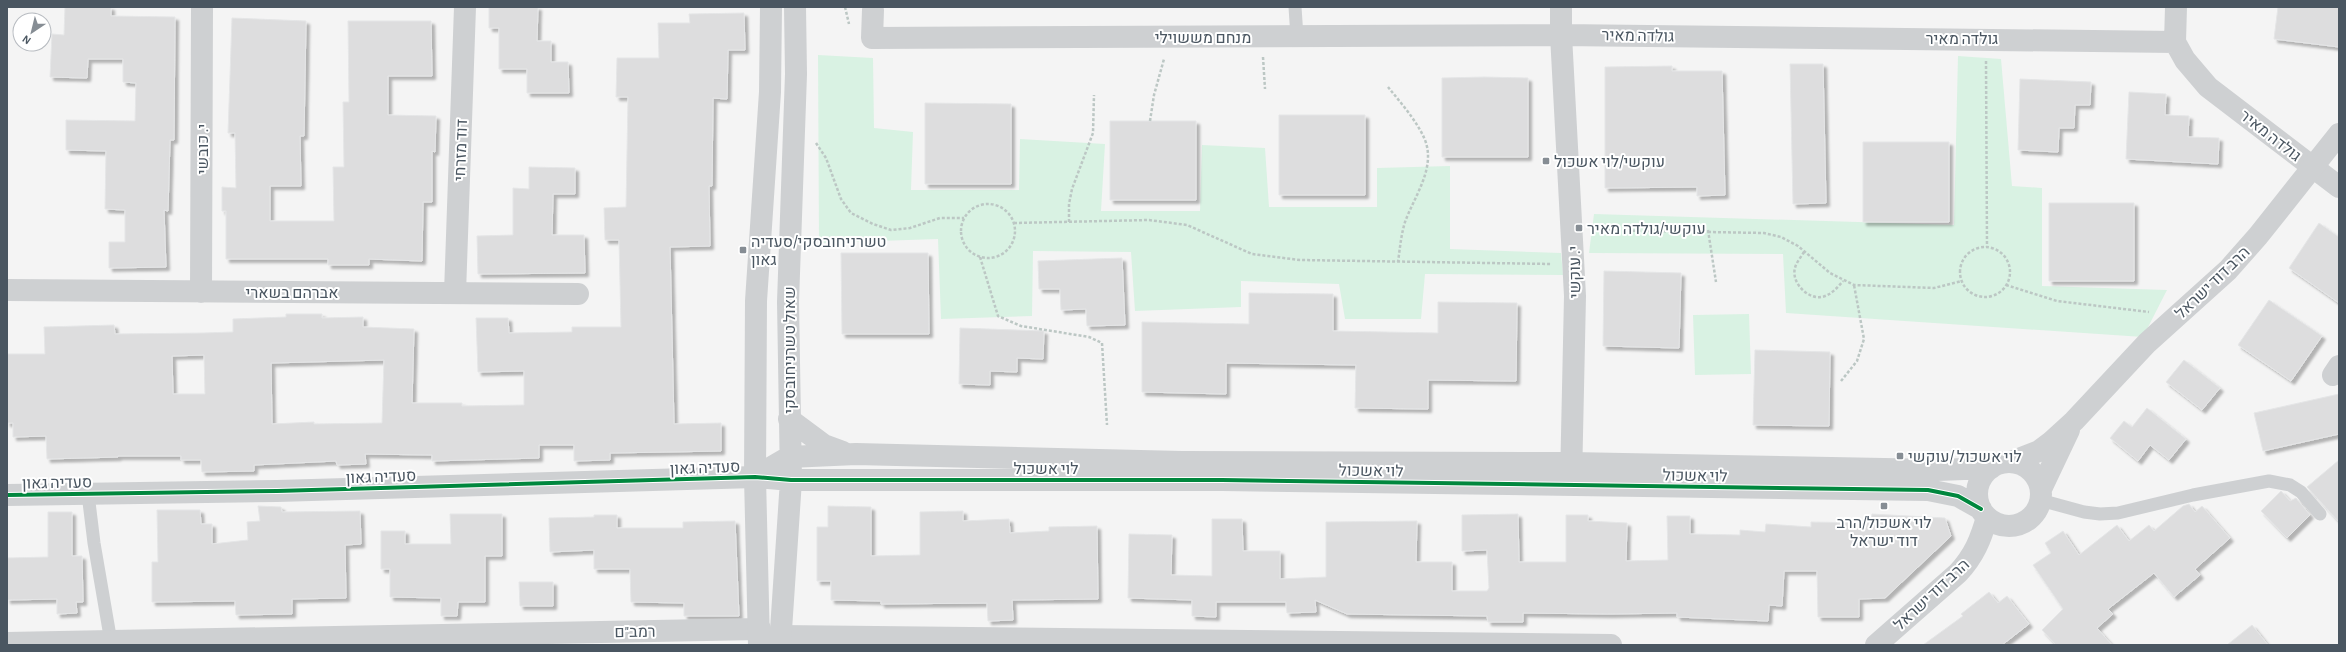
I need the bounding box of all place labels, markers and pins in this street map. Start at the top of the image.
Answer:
place label: עוקשי/לוי אשכול [1554,154,1665,170]
marker: עוקשי/לוי אשכול [1541,156,1551,166]
place label: עוקשי/גולדה מאיר [1587,221,1706,237]
marker: עוקשי/גולדה מאיר [1574,223,1584,233]
place label: טשרניחובסקי/סעדיה גאון [751,234,887,268]
marker: טשרניחובסקי/סעדיה גאון [738,245,748,255]
place label: לוי אשכול /עוקשי [1908,449,2022,465]
marker: לוי אשכול /עוקשי [1895,451,1905,461]
marker: לוי אשכול/הרב דוד ישראל [1879,501,1889,511]
place label: לוי אשכול/הרב דוד ישראל [1836,515,1932,549]

